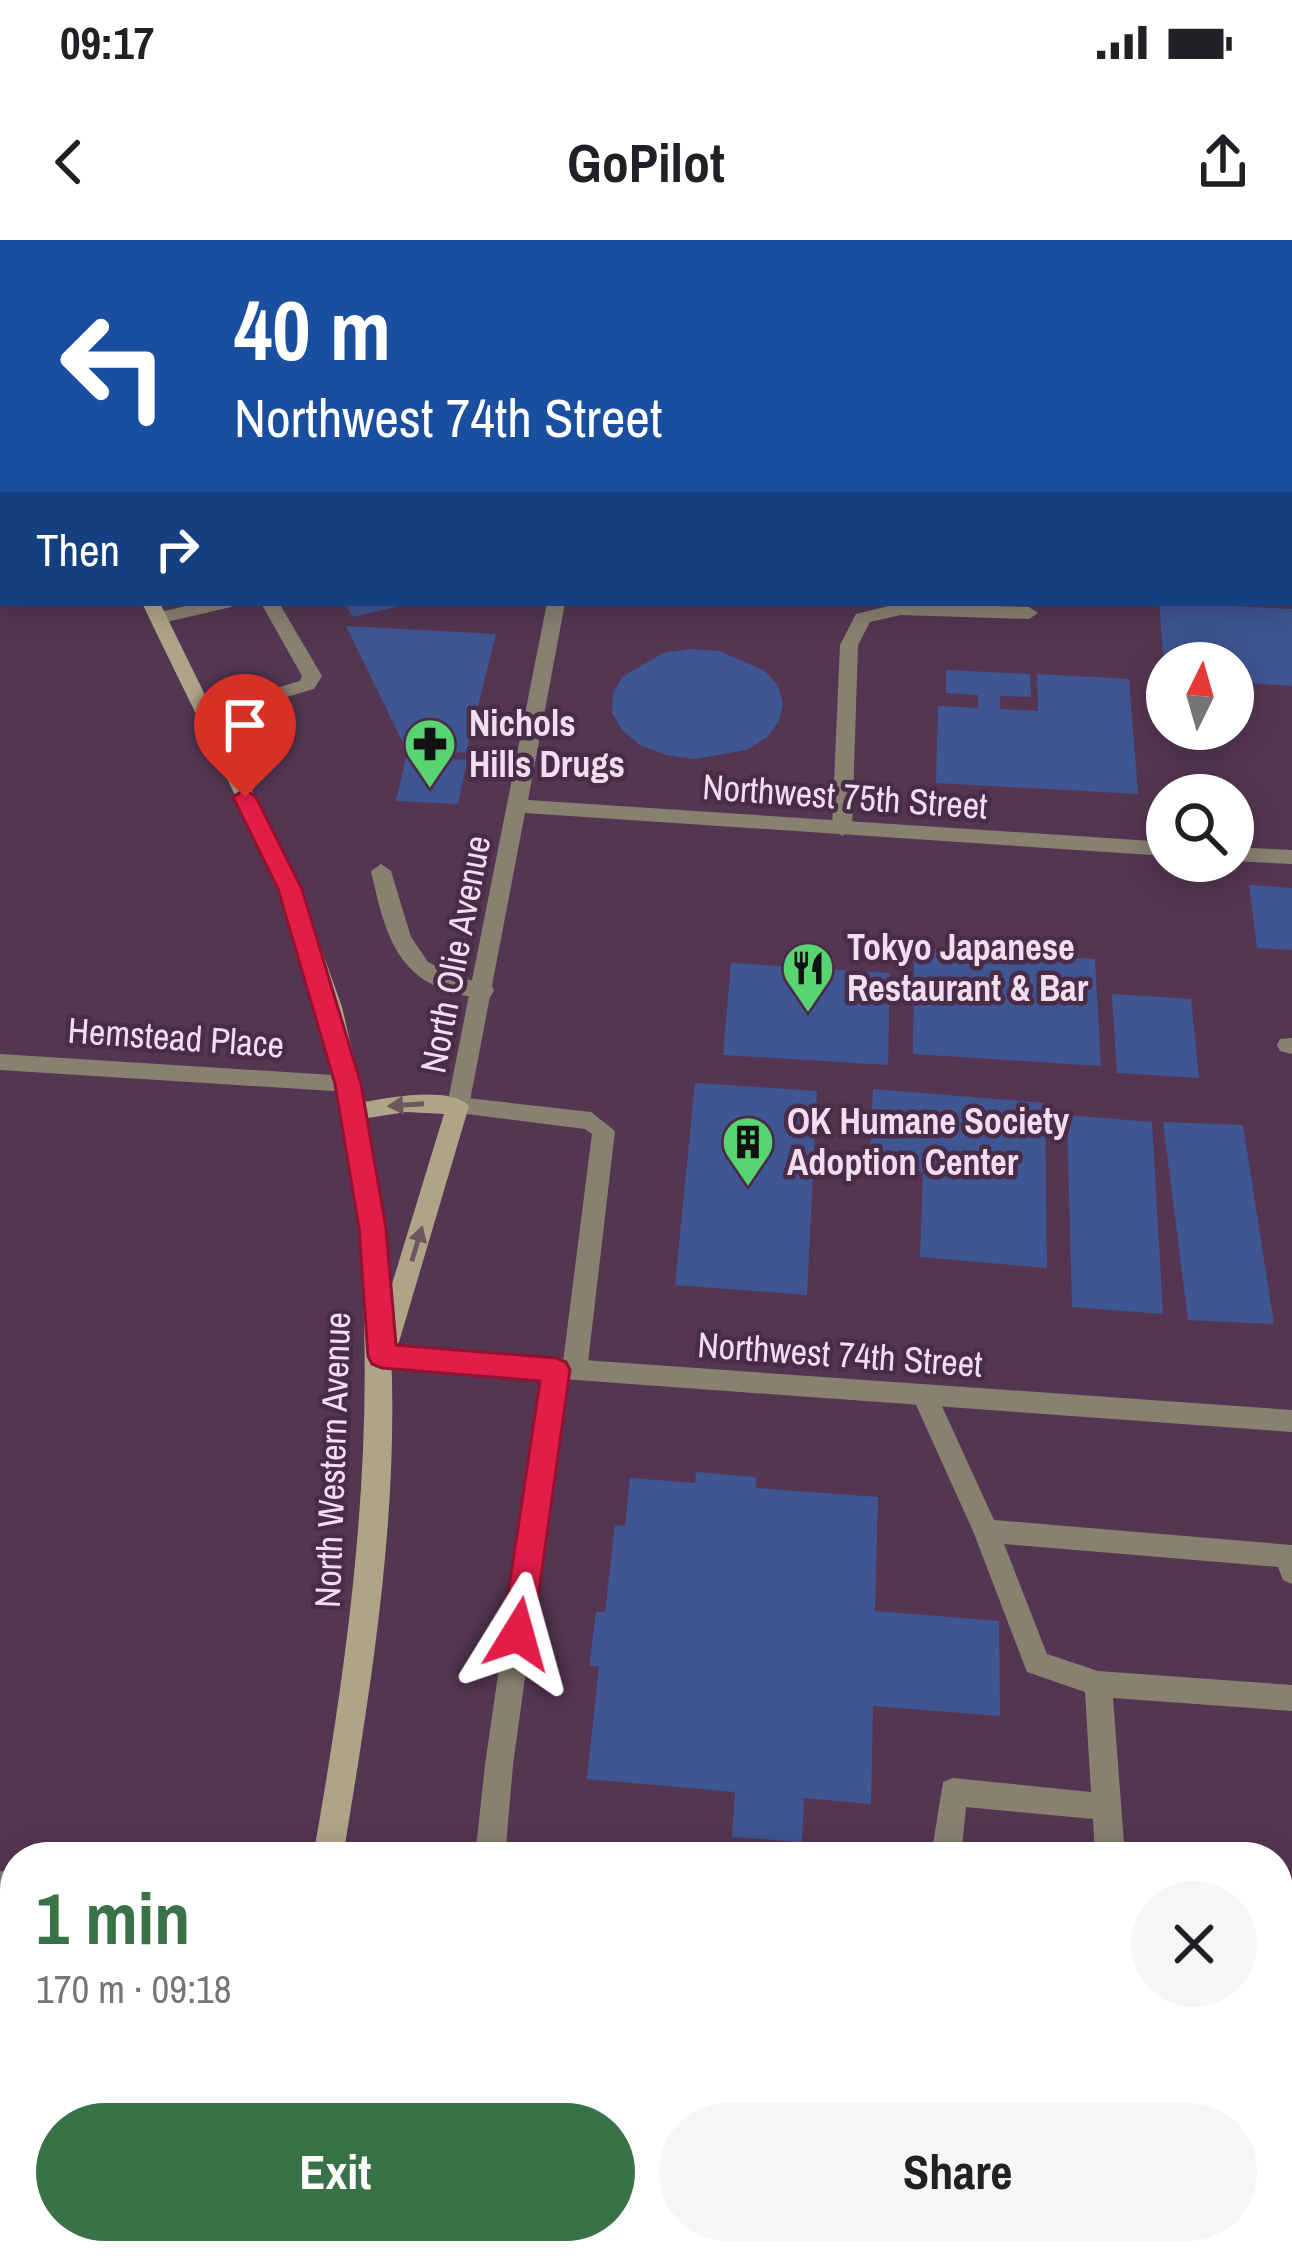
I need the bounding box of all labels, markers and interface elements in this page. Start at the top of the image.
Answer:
text: 09:17 [60,12,154,73]
text: GoPilot [567,126,725,199]
icon: back [36,129,102,195]
icon: share [1190,129,1256,195]
text: 40 m [234,273,391,386]
icon: left [36,288,192,444]
text: Northwest 74th Street [234,381,662,454]
icon: right [144,516,210,582]
text: Then [36,519,120,580]
north arrow [1146,642,1254,750]
map controls [1146,642,1254,882]
pin [194,674,296,797]
icon: arrive [212,692,278,758]
place label: Nichols Hills Drugs [469,699,625,788]
pharmacy icon: Nichols Hills Drugs [402,716,458,790]
street label: Northwest 75th Street [701,762,989,830]
button: search [1146,774,1254,882]
street label: North Olie Avenue [408,831,502,1077]
place label: Tokyo Japanese Restaurant & Bar [847,923,1089,1012]
restaurant icon: Tokyo Japanese Restaurant & Bar [780,940,836,1014]
street label: Hemstead Place [66,1006,286,1068]
one-way arrow [387,1096,424,1115]
place label: OK Humane Society Adoption Center [787,1097,1070,1186]
building icon: OK Humane Society Adoption Center [720,1114,776,1188]
one-way arrow [408,1225,427,1262]
street label: North Western Avenue [303,1311,361,1609]
street label: Northwest 74th Street [696,1320,984,1388]
position arrow [455,1571,581,1697]
text: 1 min [36,1869,190,1966]
button: close [1131,1881,1257,2007]
text: 170 m · 09:18 [36,1963,232,2015]
button: Exit [36,2103,635,2241]
button: Share [659,2103,1257,2241]

